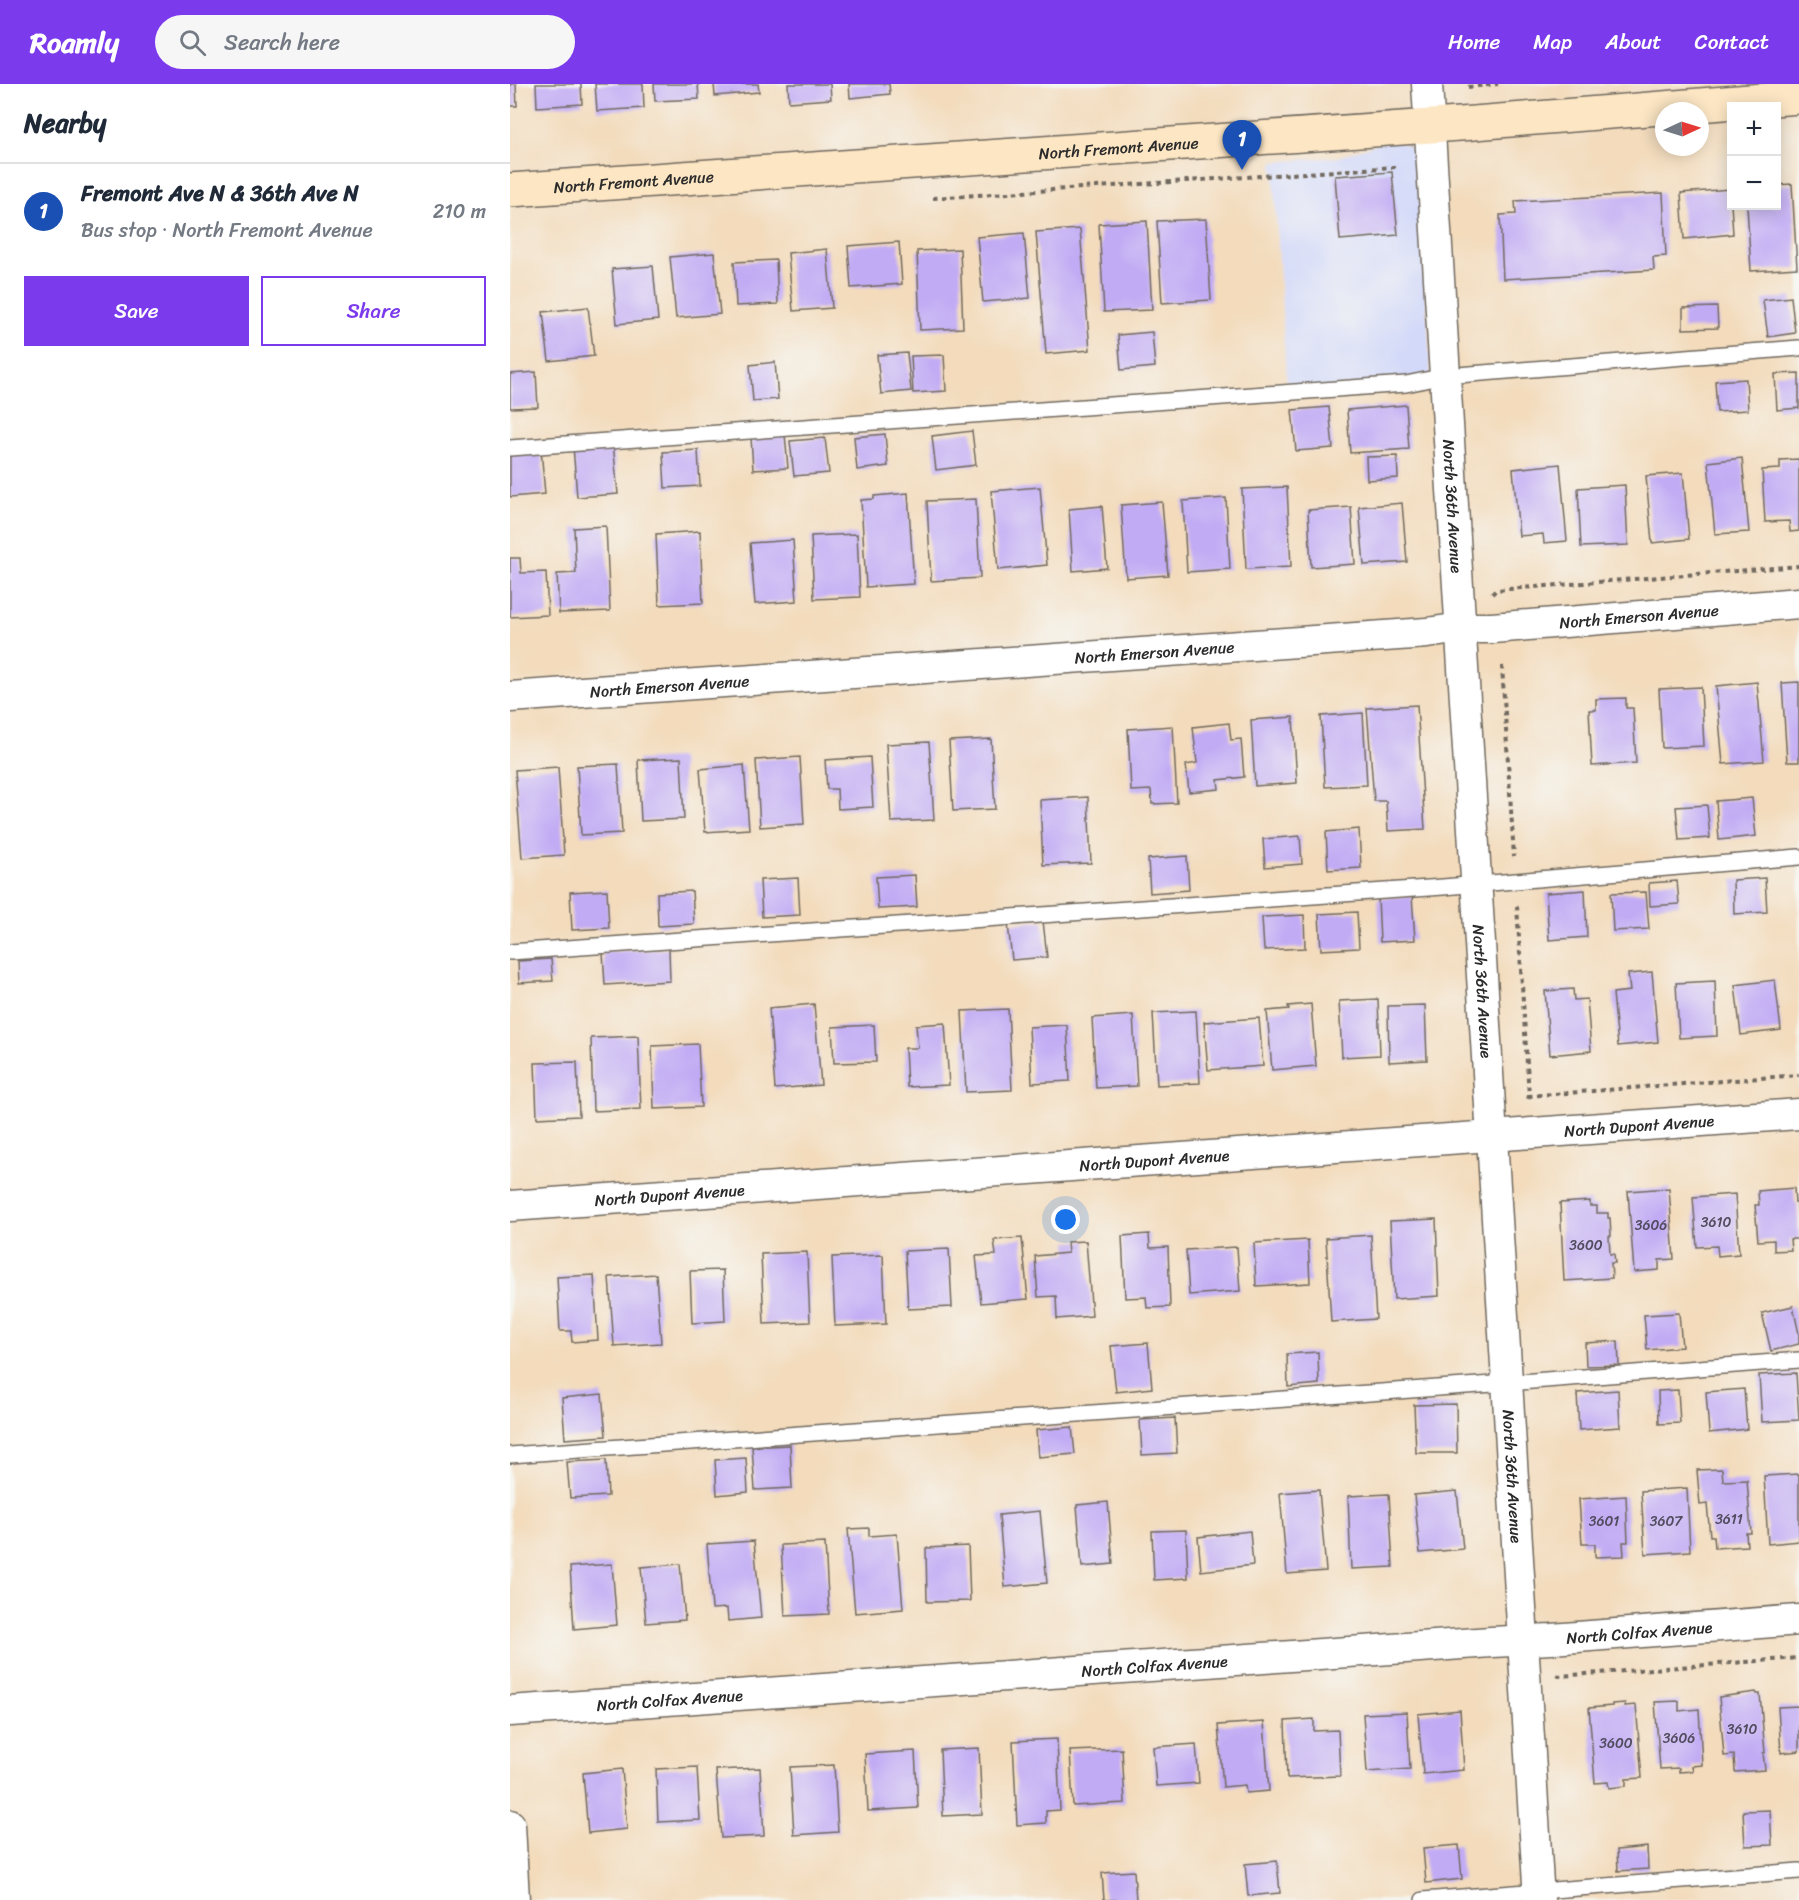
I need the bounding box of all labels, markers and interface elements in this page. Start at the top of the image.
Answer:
search box [155,15,575,69]
text: Roamly [30,18,119,67]
text: Search here [224,23,340,62]
text: Home [1448,23,1500,61]
text: Map [1533,23,1572,61]
text: About [1605,23,1662,61]
text: Contact [1695,23,1769,61]
icon: search [176,26,209,59]
text: Nearby [24,100,106,146]
north arrow [1655,102,1709,156]
map controls [1727,102,1781,210]
button: + [1727,102,1781,156]
pin: 1 [1222,120,1262,170]
street label: North Fremont Avenue [1038,128,1200,168]
button: − [1727,156,1781,210]
street label: North Fremont Avenue [553,161,715,201]
text: Fremont Ave N & 36th Ave N [81,174,359,213]
text: 1 [39,194,48,229]
text: 210 m [433,194,486,229]
text: Bus stop · North Fremont Avenue [81,213,373,248]
button: Save [24,276,249,346]
button: Share [261,276,486,346]
street label: North 36th Avenue [1434,438,1472,574]
street label: North Emerson Avenue [1558,595,1720,637]
street label: North Emerson Avenue [1074,632,1235,672]
street label: North Emerson Avenue [589,666,750,706]
street label: North 36th Avenue [1464,924,1502,1059]
street label: North Dupont Avenue [1563,1106,1715,1145]
street label: North Dupont Avenue [1078,1140,1231,1180]
street label: North Dupont Avenue [594,1175,746,1214]
your location [1051,1205,1080,1234]
house number: 3610 [1701,1210,1731,1235]
house number: 3606 [1635,1213,1667,1238]
house number: 3600 [1569,1233,1603,1258]
street label: North 36th Avenue [1494,1409,1531,1544]
house number: 3611 [1715,1507,1743,1532]
house number: 3601 [1589,1509,1619,1534]
house number: 3607 [1650,1509,1683,1534]
street label: North Colfax Avenue [1565,1612,1714,1652]
street label: North Colfax Avenue [1080,1646,1229,1685]
street label: North Colfax Avenue [596,1680,744,1719]
house number: 3610 [1727,1717,1757,1742]
house number: 3606 [1663,1726,1695,1751]
house number: 3600 [1599,1731,1633,1756]

